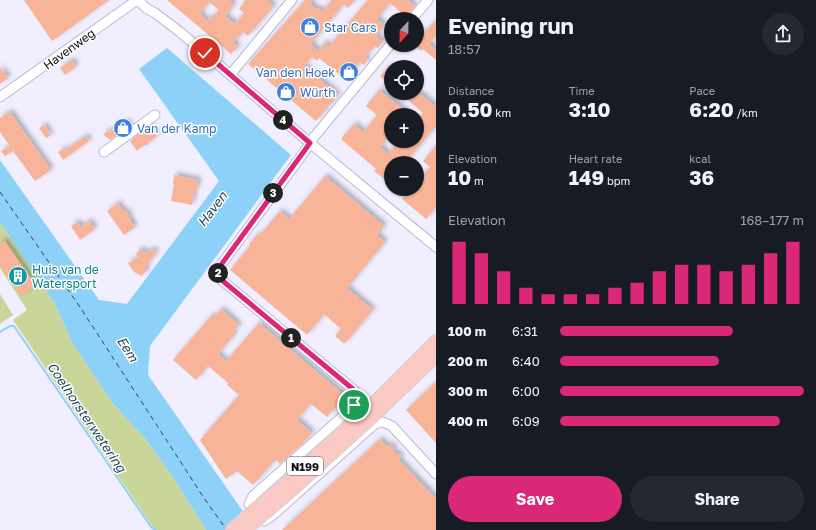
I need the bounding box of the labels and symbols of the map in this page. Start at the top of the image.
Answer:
north arrow [384,12,424,52]
shop icon: Star Cars [299,16,321,38]
place label: Star Cars [324,20,377,35]
street label: Havenweg [40,25,98,73]
pin [188,36,222,70]
shop icon: Van den Hoek [338,61,360,83]
place label: Van den Hoek [256,65,335,80]
shop icon: Würth [275,81,297,103]
place label: Würth [300,85,336,100]
pin: 4 [273,110,293,130]
shop icon: Van der Kamp [112,117,134,139]
place label: Van der Kamp [137,121,216,136]
pin: 3 [263,183,283,203]
water label: Haven [194,188,231,230]
place label: Huis van de Watersport [32,262,99,291]
pin: 2 [208,263,228,283]
building icon: Huis van de Watersport [7,265,29,287]
pin: 1 [281,328,301,348]
water label: Eem [114,333,142,365]
water label: Coelhorsterwetering [44,359,130,476]
pin [337,388,371,422]
road number: N199 [287,457,323,475]

